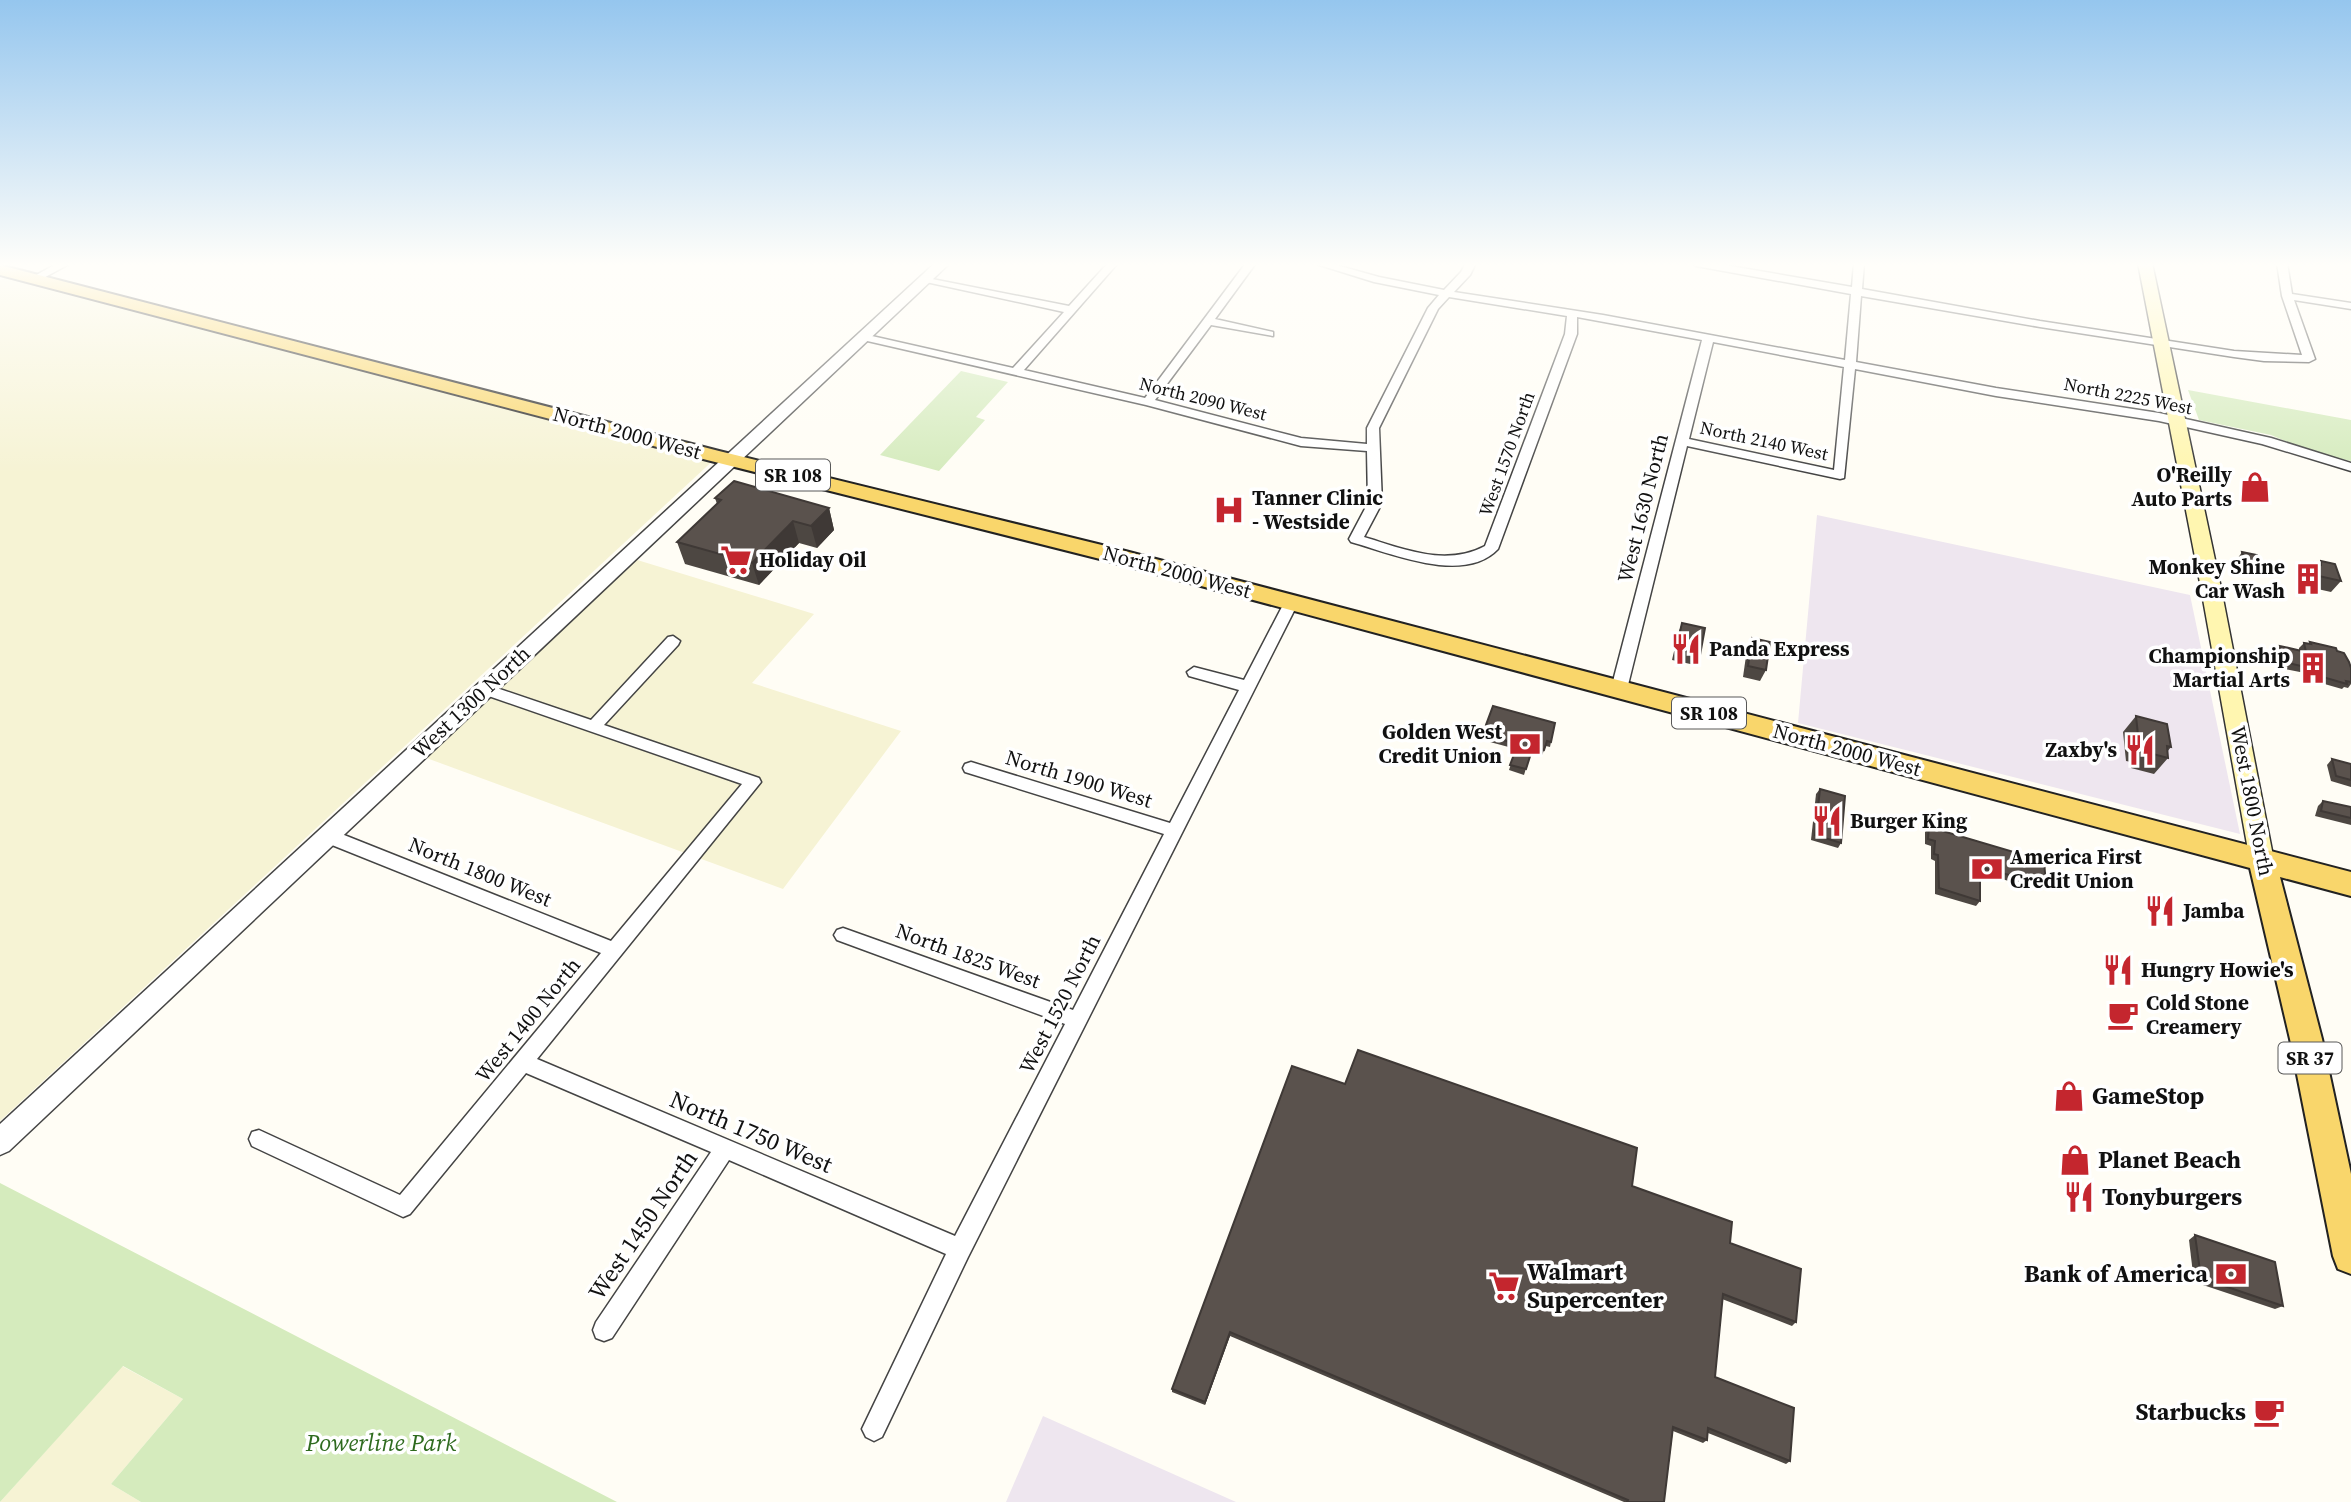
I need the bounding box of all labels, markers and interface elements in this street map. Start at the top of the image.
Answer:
street label: North 2090 West [1137,371,1269,426]
street label: North 2225 West [2062,371,2195,420]
street label: West 1570 North [1472,388,1541,520]
street label: North 2000 West [550,399,704,466]
street label: North 2140 West [1698,415,1831,466]
street label: West 1630 North [1610,430,1675,585]
road number: SR 108 [756,460,830,490]
place label: O'Reilly Auto Parts [2131,460,2233,513]
shop icon: O'Reilly Auto Parts [2238,470,2272,504]
place label: Tanner Clinic - Westside [1252,483,1383,536]
hospital icon: Tanner Clinic - Westside [1212,493,1246,527]
street label: North 2000 West [1100,538,1254,605]
supermarket icon: Holiday Oil [719,543,753,577]
place label: Holiday Oil [759,545,867,574]
place label: Monkey Shine Car Wash [2149,552,2285,605]
building icon: Monkey Shine Car Wash [2291,562,2325,596]
restaurant icon: Panda Express [1669,632,1703,666]
place label: Panda Express [1709,634,1850,663]
street label: West 1300 North [405,639,536,764]
place label: Championship Martial Arts [2148,641,2290,694]
building icon: Championship Martial Arts [2296,651,2330,685]
road number: SR 108 [1672,698,1746,728]
street label: North 2000 West [1770,716,1924,783]
place label: Golden West Credit Union [1378,717,1502,770]
street label: West 1800 North [2224,723,2281,879]
bank icon: Golden West Credit Union [1508,727,1542,761]
restaurant icon: Zaxby's [2123,733,2157,767]
place label: Zaxby's [2045,735,2117,764]
street label: North 1900 West [1002,742,1156,815]
restaurant icon: Burger King [1810,804,1844,838]
place label: Burger King [1850,806,1968,835]
street label: North 1800 West [404,830,556,914]
place label: America First Credit Union [2010,842,2142,895]
bank icon: America First Credit Union [1970,852,2004,886]
restaurant icon: Jamba [2143,894,2177,928]
place label: Jamba [2181,896,2245,925]
street label: North 1825 West [892,916,1045,995]
street label: West 1520 North [1012,929,1107,1078]
street label: West 1400 North [468,951,587,1088]
restaurant icon: Hungry Howie's [2101,953,2135,987]
place label: Hungry Howie's [2141,955,2294,984]
place label: Cold Stone Creamery [2146,988,2249,1041]
cafe icon: Cold Stone Creamery [2106,998,2140,1032]
road number: SR 37 [2278,1042,2342,1074]
shop icon: GameStop [2052,1079,2086,1113]
place label: GameStop [2092,1079,2204,1112]
street label: North 1750 West [665,1082,838,1181]
street label: West 1450 North [580,1143,705,1306]
shop icon: Planet Beach [2058,1143,2092,1177]
place label: Planet Beach [2098,1143,2241,1176]
restaurant icon: Tonyburgers [2062,1180,2096,1214]
place label: Tonyburgers [2102,1180,2242,1213]
place label: Walmart Supercenter [1527,1255,1665,1316]
place label: Bank of America [2024,1257,2208,1290]
bank icon: Bank of America [2214,1257,2248,1291]
supermarket icon: Walmart Supercenter [1487,1269,1521,1303]
place label: Starbucks [2135,1395,2246,1428]
cafe icon: Starbucks [2252,1395,2286,1429]
park label: Powerline Park [305,1426,457,1459]

